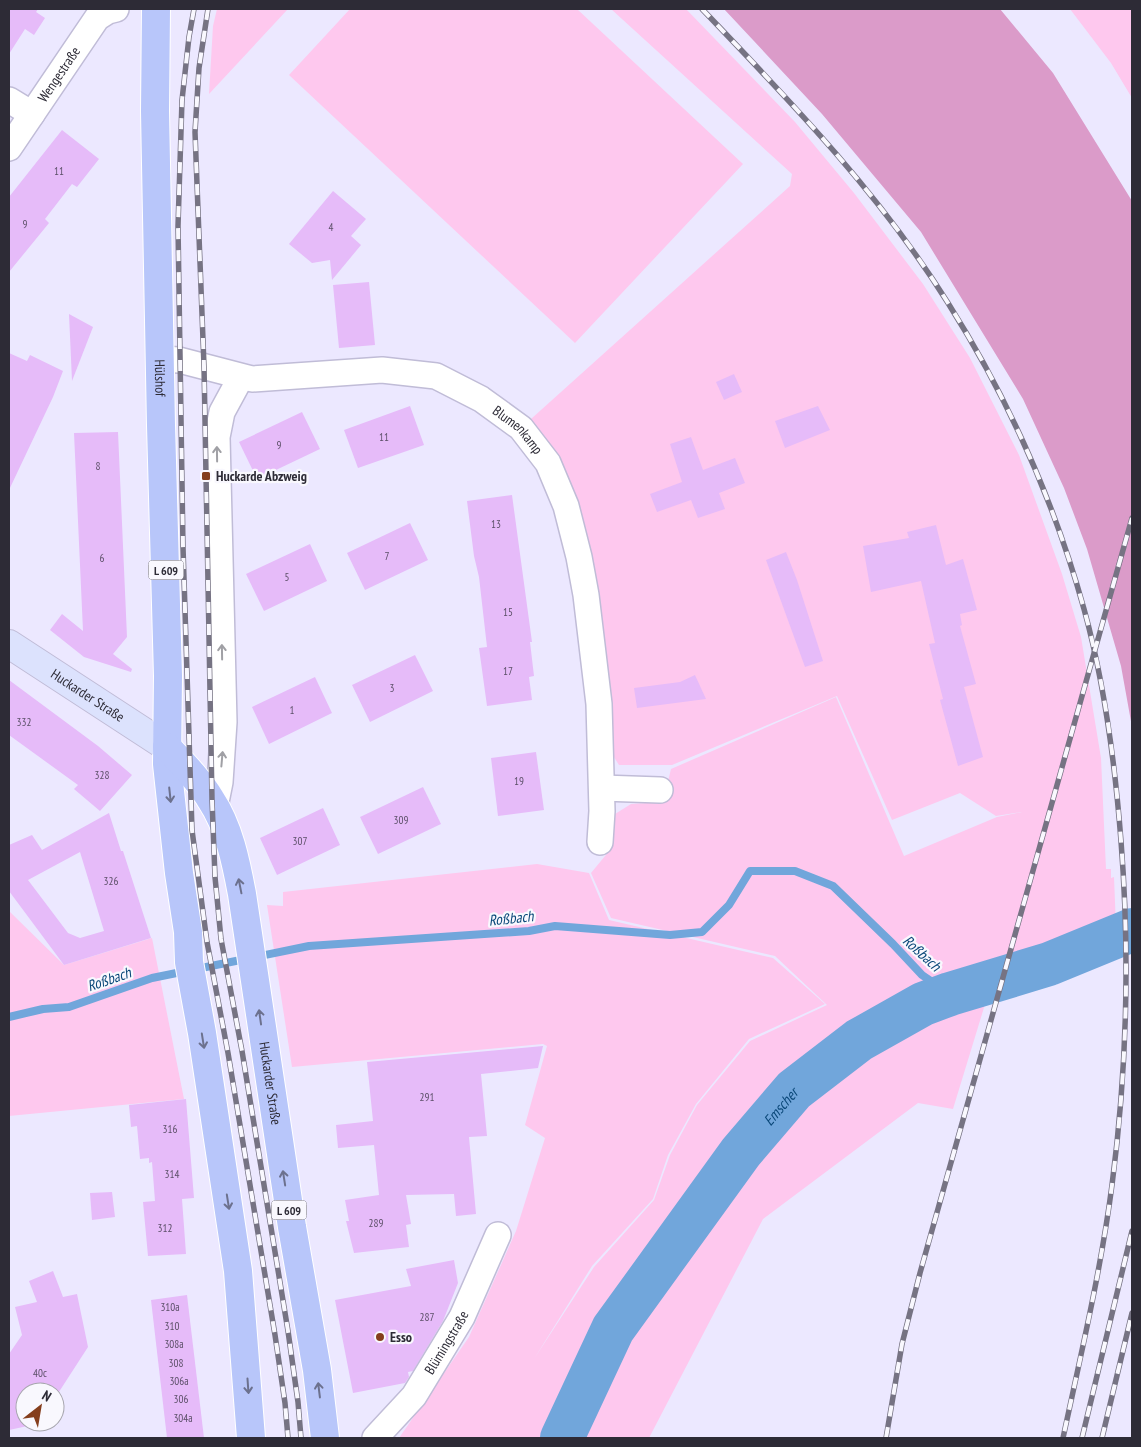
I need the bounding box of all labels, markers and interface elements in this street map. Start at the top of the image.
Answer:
street label: Wengestraße [34,43,84,106]
house number: 11 [54,164,64,178]
house number: 9 [23,217,28,231]
house number: 4 [329,220,334,234]
street label: Hülshof [151,359,169,397]
street label: Blumenkamp [489,402,547,458]
house number: 11 [379,430,389,444]
house number: 9 [277,438,282,452]
one-way arrow [212,447,222,463]
house number: 8 [96,459,101,473]
place label: Huckarde Abzweig [216,467,307,485]
marker: Huckarde Abzweig [200,470,212,482]
house number: 13 [491,517,501,531]
house number: 7 [385,549,390,563]
house number: 6 [100,551,105,565]
road number: L 609 [148,560,184,580]
house number: 5 [285,570,290,584]
house number: 15 [503,605,513,619]
one-way arrow [217,644,227,660]
house number: 17 [503,664,513,678]
street label: Huckarder Straße [48,665,128,726]
house number: 3 [390,681,395,695]
house number: 1 [290,703,295,717]
house number: 332 [17,715,31,729]
one-way arrow [217,751,227,767]
house number: 328 [95,768,109,782]
house number: 19 [514,774,524,788]
one-way arrow [165,787,175,803]
house number: 309 [394,813,408,827]
house number: 307 [293,834,307,848]
house number: 326 [104,874,118,888]
one-way arrow [235,878,245,894]
water label: Roßbach [488,906,536,930]
water label: Roßbach [899,931,946,976]
water label: Roßbach [85,962,135,995]
one-way arrow [255,1009,265,1025]
one-way arrow [199,1033,209,1049]
street label: Huckarder Straße [255,1040,286,1126]
water label: Emscher [759,1082,803,1129]
house number: 291 [420,1090,434,1104]
house number: 316 [163,1122,177,1136]
house number: 314 [165,1167,179,1181]
one-way arrow [279,1170,289,1186]
one-way arrow [224,1193,234,1209]
road number: L 609 [272,1200,306,1220]
house number: 289 [369,1216,383,1230]
house number: 312 [158,1221,172,1235]
house number: 310a [160,1300,180,1314]
street label: Blümingstraße [420,1308,473,1377]
house number: 287 [420,1310,434,1324]
house number: 310 [165,1319,179,1333]
place label: Esso [390,1328,412,1346]
marker: Esso [374,1331,386,1343]
house number: 308a [164,1337,184,1351]
house number: 308 [169,1356,183,1370]
house number: 40c [33,1366,47,1380]
house number: 306a [169,1374,189,1388]
one-way arrow [243,1378,252,1394]
north arrow [15,1382,65,1432]
one-way arrow [314,1382,324,1398]
text: N [39,1386,55,1406]
house number: 306 [174,1392,188,1406]
house number: 304a [173,1411,193,1425]

